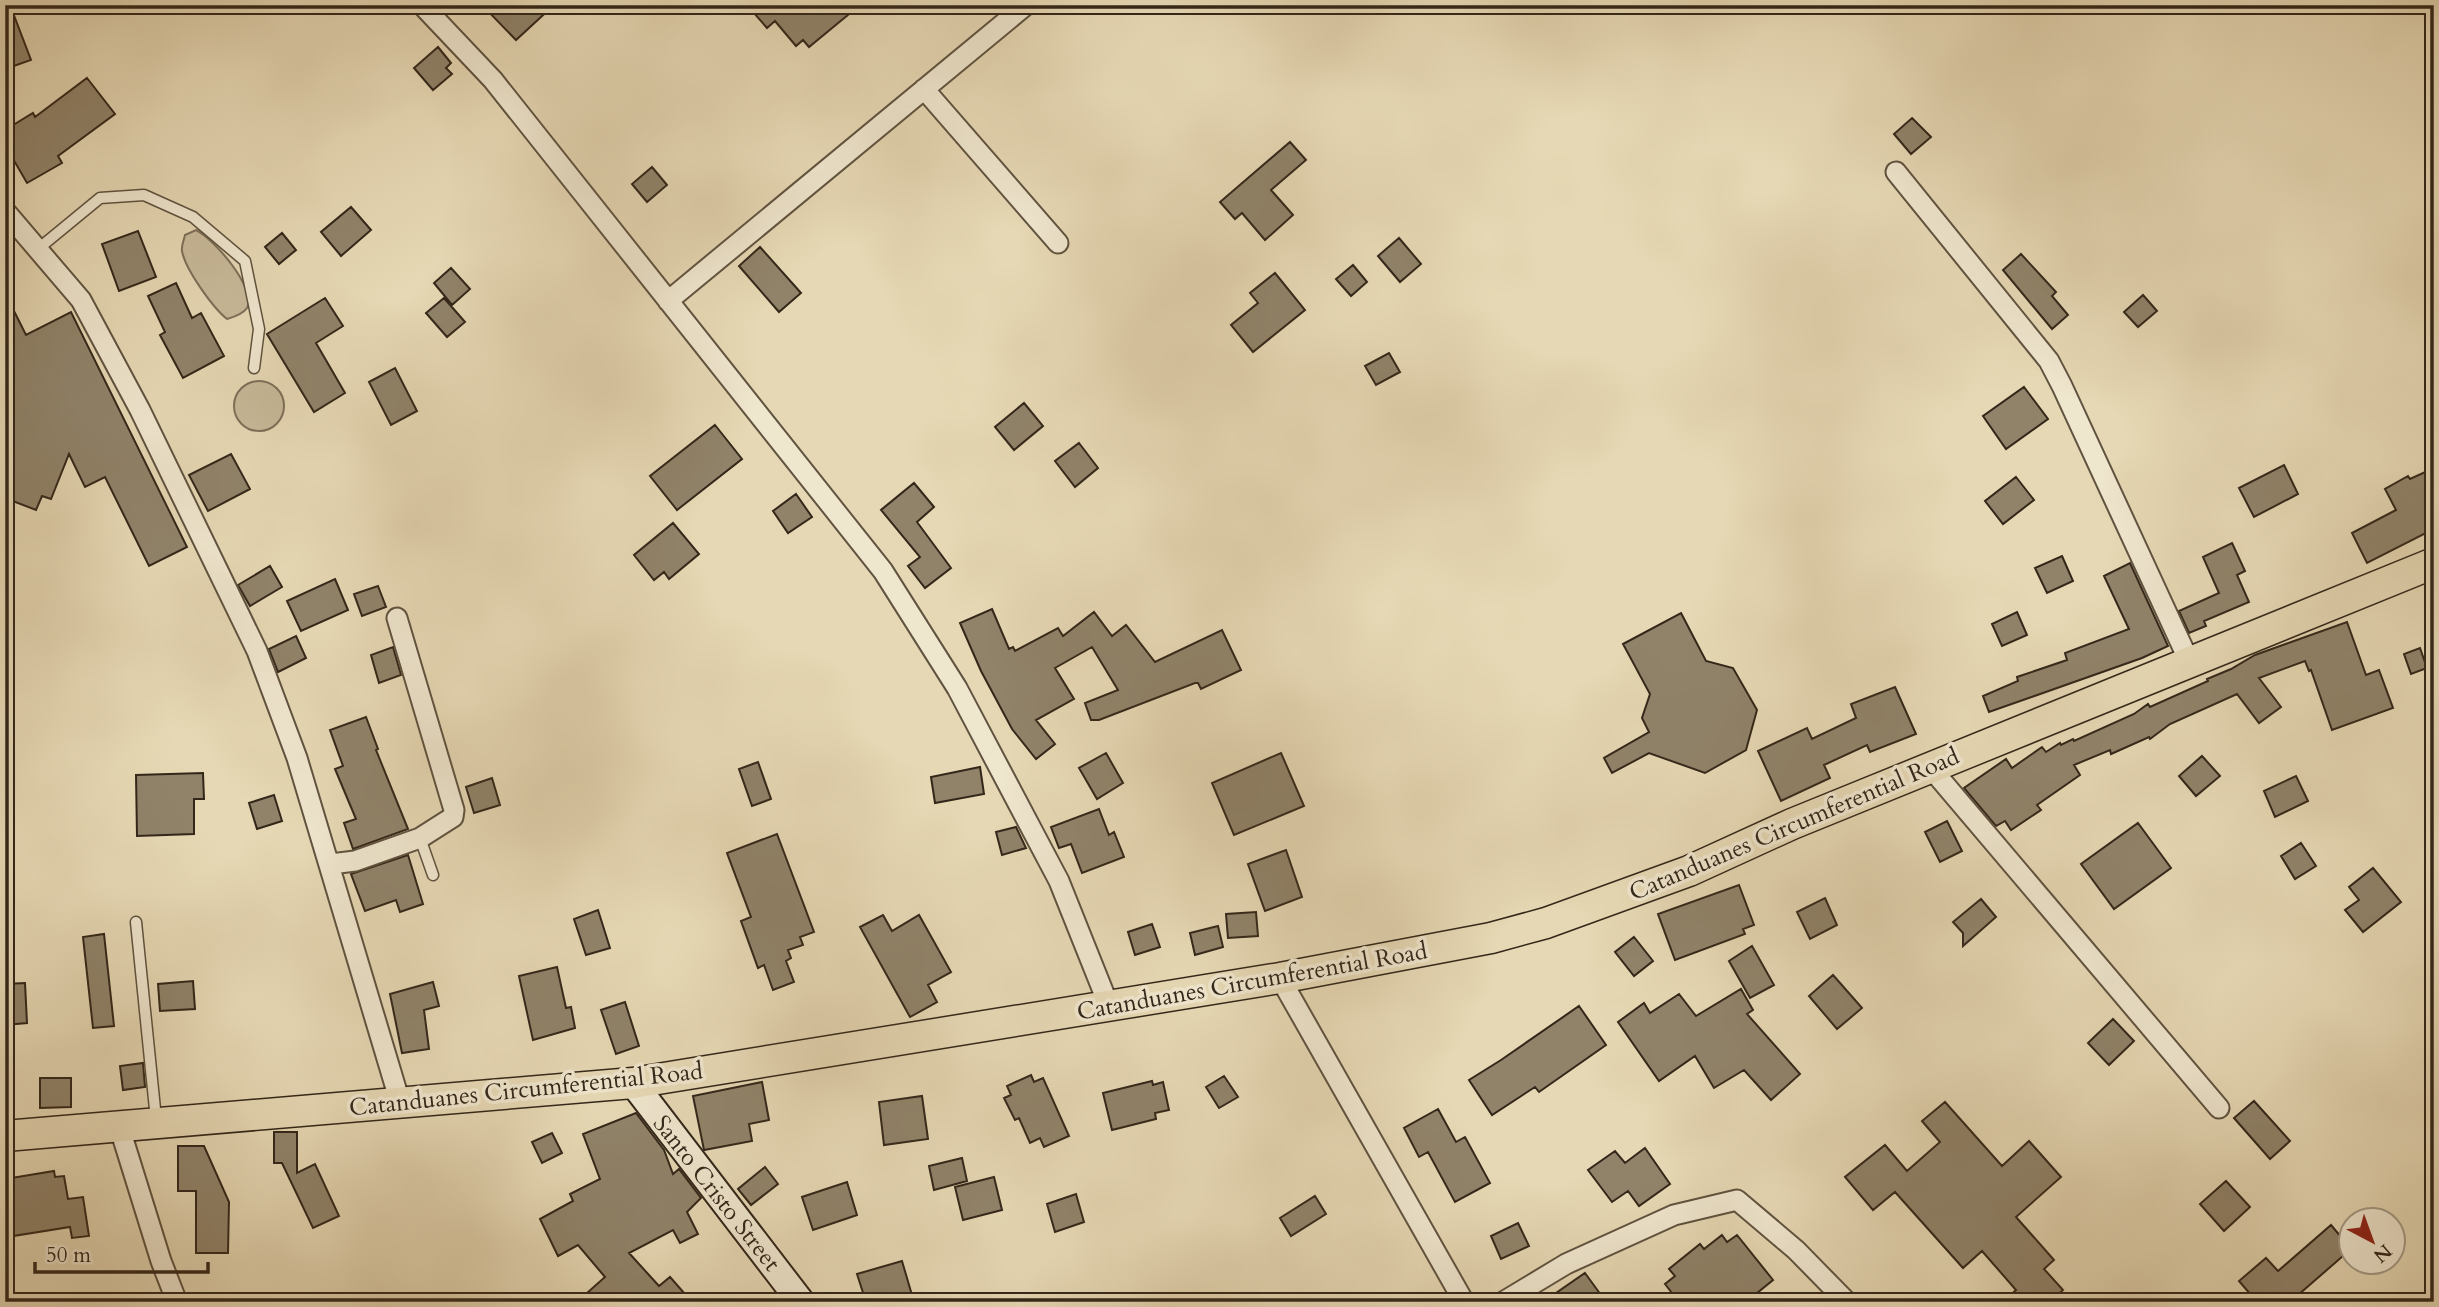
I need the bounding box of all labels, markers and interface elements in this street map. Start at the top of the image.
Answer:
street label: Catanduanes Circumferential Road [1624,740,1964,909]
street label: Catanduanes Circumferential Road [1074,934,1430,1029]
street label: Catanduanes Circumferential Road [348,1054,705,1124]
street label: Santo Cristo Street [645,1108,788,1279]
north arrow [2338,1206,2408,1276]
scale bar [35,1230,208,1274]
text: N [2367,1238,2397,1269]
text: 50 m [46,1241,91,1270]

